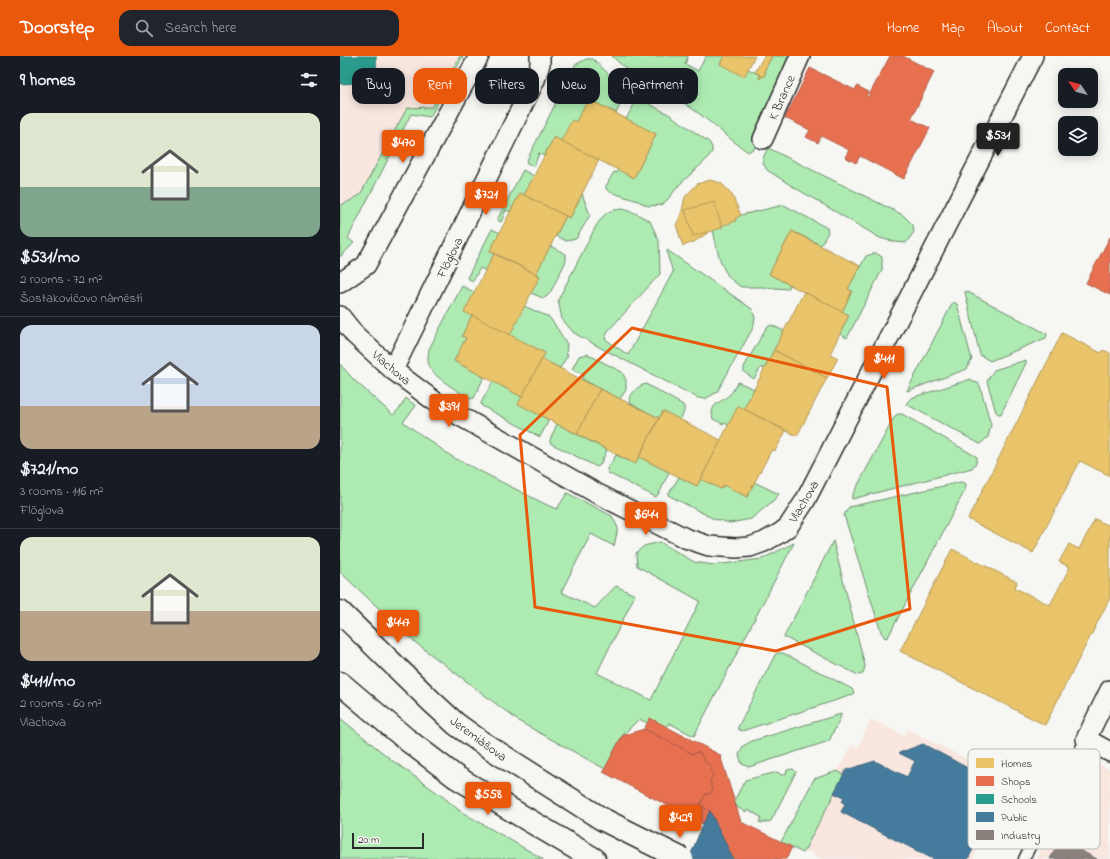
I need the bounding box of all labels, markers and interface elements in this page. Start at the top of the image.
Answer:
search box [119,10,399,46]
text: Doorstep [20,15,95,42]
icon: search [133,17,155,39]
text: Search here [165,17,236,39]
text: Home [887,18,919,39]
text: Map [941,18,965,39]
text: About [987,18,1023,39]
text: Contact [1045,18,1090,39]
text: 9 homes [20,68,76,93]
chip: Buy [352,68,405,104]
chip: Rent [413,68,467,104]
chip: Filters [475,68,539,104]
chip: New [547,68,600,104]
chip: Apartment [608,68,698,104]
north arrow [1058,68,1098,108]
map controls [1058,68,1098,156]
icon: filters [298,69,320,91]
street label: K Brance [764,72,801,123]
button: layers [1058,116,1098,156]
pin: $531 [974,123,1022,157]
text: $531 [986,126,1010,145]
pin: $470 [379,130,427,164]
text: $470 [391,133,415,152]
icon: home [134,139,206,211]
pin: $721 [462,182,510,216]
text: $721 [474,185,498,204]
street label: Flöglova [432,234,469,283]
text: $531/mo [20,245,80,270]
text: 2 rooms · 72 m² [20,270,102,289]
text: Šostakovičovo náměstí [20,289,143,308]
street label: Vlachova [367,345,415,390]
pin: $411 [860,346,908,380]
text: $411 [873,349,895,368]
icon: home [134,351,206,423]
pin: $391 [425,394,473,428]
text: $391 [438,397,460,416]
text: $721/mo [20,457,78,482]
street label: Vlachova [784,477,824,527]
text: 3 rooms · 116 m² [20,482,103,501]
text: Flöglova [20,501,64,520]
pin: $644 [622,502,670,536]
text: $644 [634,505,658,524]
icon: home [134,563,206,635]
pin: $447 [374,610,422,644]
text: $447 [386,613,410,632]
text: $411/mo [20,669,75,694]
text: 2 rooms · 60 m² [20,694,102,713]
street label: Jeremiášova [446,712,511,766]
text: Vlachova [20,713,66,732]
legend [968,749,1100,849]
text: Homes [1001,756,1033,772]
text: Shops [1001,774,1031,790]
pin: $558 [464,782,512,816]
text: $558 [474,785,502,804]
text: Schools [1001,792,1037,808]
pin: $429 [656,805,704,839]
text: $429 [668,808,692,827]
text: Public [1001,810,1027,826]
text: Industry [1001,828,1040,845]
scale bar [352,831,424,850]
text: 20 m [358,832,380,848]

